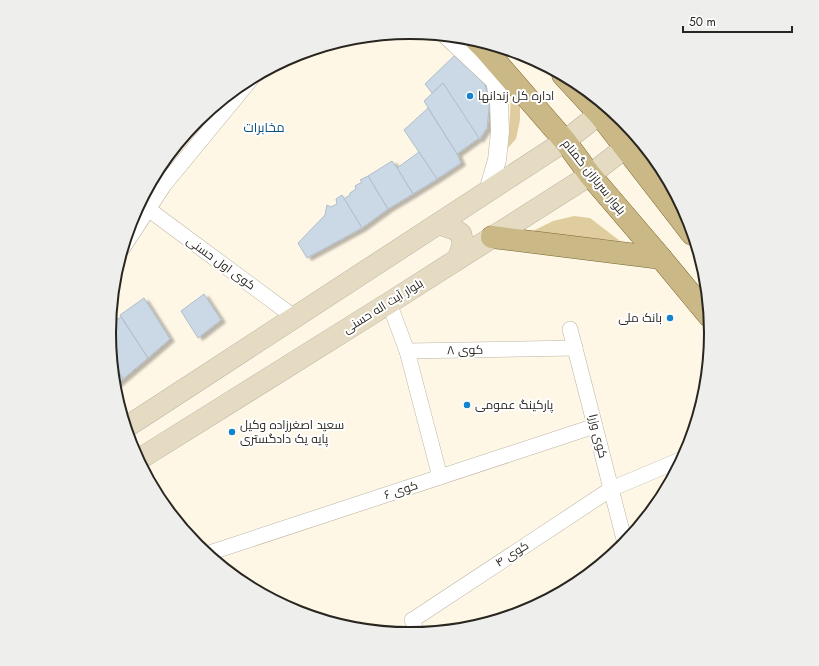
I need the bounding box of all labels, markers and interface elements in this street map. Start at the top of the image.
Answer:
scale bar [683,8,792,34]
text: 50 m [689,13,716,31]
place label: اداره کل زندانها [478,87,554,105]
marker: اداره کل زندانها [465,91,475,101]
district label: مخابرات [243,118,285,137]
street label: بلوار سربازان گمنام [558,135,630,219]
street label: کوی اول حسنی [183,232,259,294]
street label: بلوار آیت اله حسنی [339,274,427,338]
place label: بانک ملى [618,309,662,327]
marker: بانک ملى [665,313,675,323]
street label: کوی ۸ [447,341,483,359]
place label: پارکینگ عمومی [475,396,554,414]
marker: پارکینگ عمومی [462,400,472,410]
street label: کوی وزرا [584,412,612,460]
place label: سعید اصغرزاده وکیل پایه یک دادگستری [240,416,344,448]
marker: سعید اصغرزاده وکیل پایه یک دادگستری [227,427,237,437]
street label: کوی ۶ [382,476,420,504]
street label: کوی ۴ [492,536,532,572]

